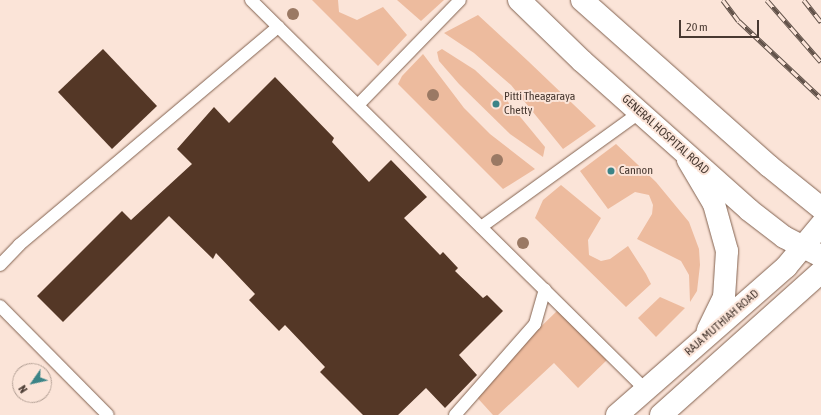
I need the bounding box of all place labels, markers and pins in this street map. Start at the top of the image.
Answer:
place label: Pitti Theagaraya Chetty [504,90,575,118]
marker: Pitti Theagaraya Chetty [491,99,501,109]
place label: Cannon [619,164,653,178]
marker: Cannon [606,166,616,176]

